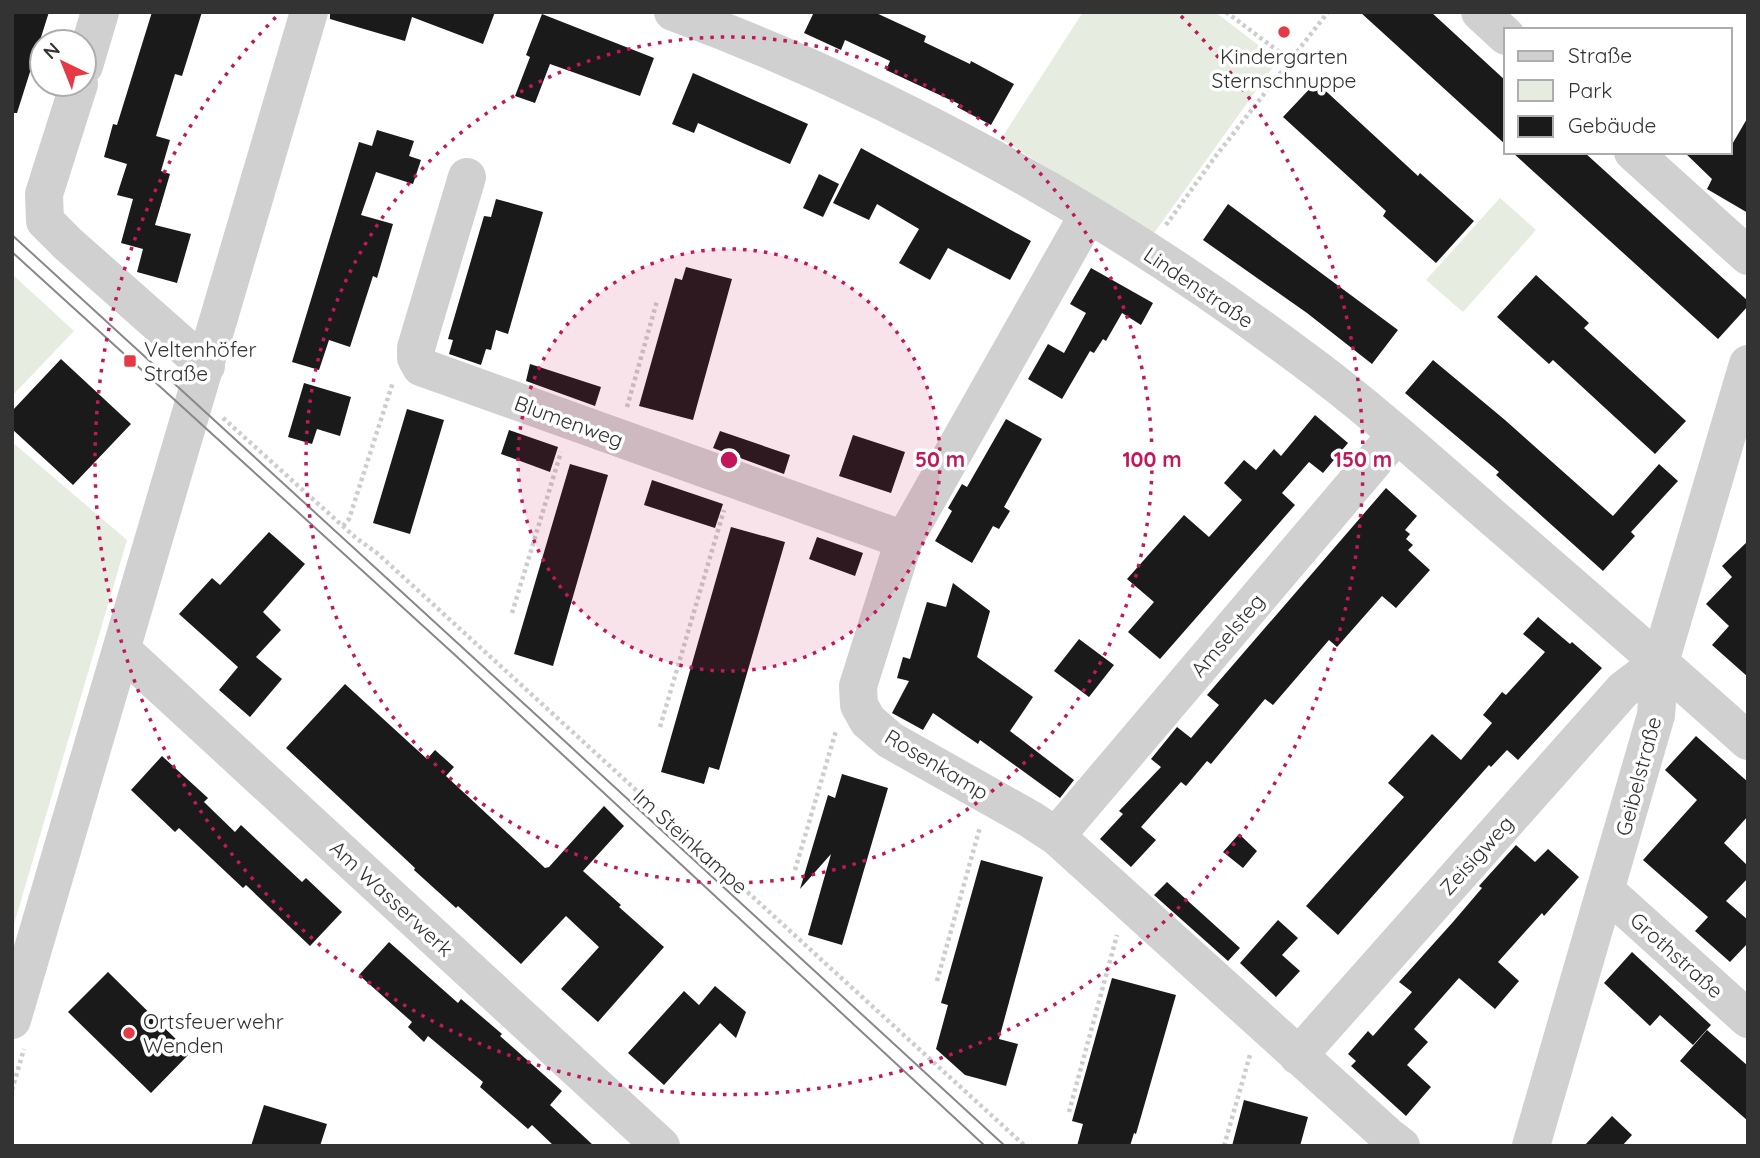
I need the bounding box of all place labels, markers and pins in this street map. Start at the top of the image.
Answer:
marker: Kindergarten Sternschnuppe [1276,24,1292,40]
place label: Kindergarten Sternschnuppe [1212,43,1356,93]
place label: Veltenhöfer Straße [144,336,256,386]
marker: Veltenhöfer Straße [122,353,138,369]
centre of rings [717,448,741,472]
place label: Ortsfeuerwehr Wenden [143,1008,284,1058]
marker: Ortsfeuerwehr Wenden [121,1025,137,1041]

